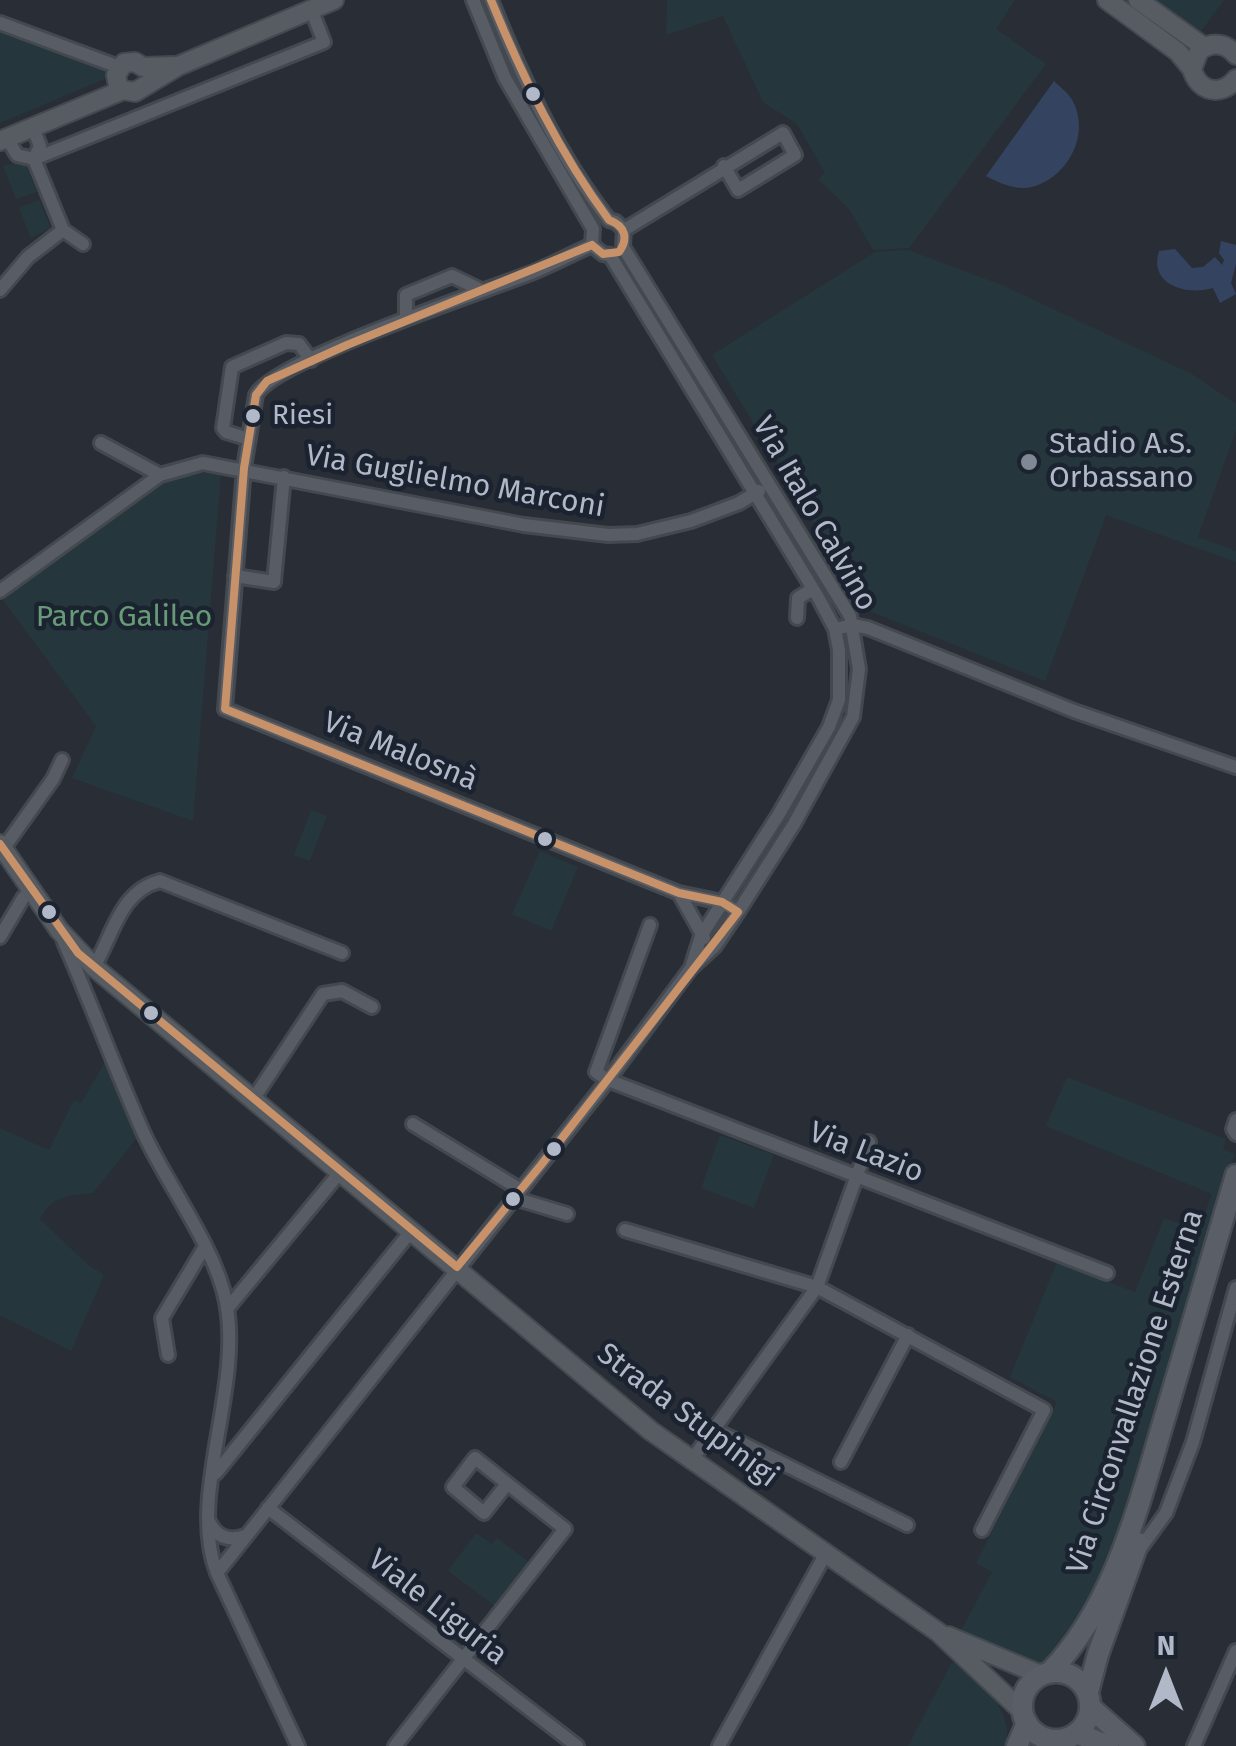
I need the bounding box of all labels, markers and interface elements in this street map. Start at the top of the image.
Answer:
unlabelled marker [523,84,543,104]
place label: Riesi [272,399,333,433]
marker: Riesi [243,406,263,426]
street label: Via Italo Calvino [744,410,884,618]
place label: Stadio A.S. Orbassano [1049,427,1194,498]
street label: Via Guglielmo Marconi [303,438,607,526]
marker: Stadio A.S. Orbassano [1018,451,1040,473]
park label: Parco Galileo [36,600,212,636]
street label: Via Malosnà [318,705,482,799]
unlabelled marker [535,829,555,849]
unlabelled marker [39,902,59,922]
unlabelled marker [141,1003,161,1023]
street label: Via Lazio [804,1115,928,1191]
unlabelled marker [544,1139,564,1159]
unlabelled marker [503,1189,523,1209]
street label: Via Circonvallazione Esterna [1060,1205,1212,1579]
street label: Strada Stupinigi [589,1336,785,1496]
street label: Viale Liguria [360,1543,514,1673]
north arrow [1116,1626,1216,1726]
text: N [1157,1629,1175,1662]

